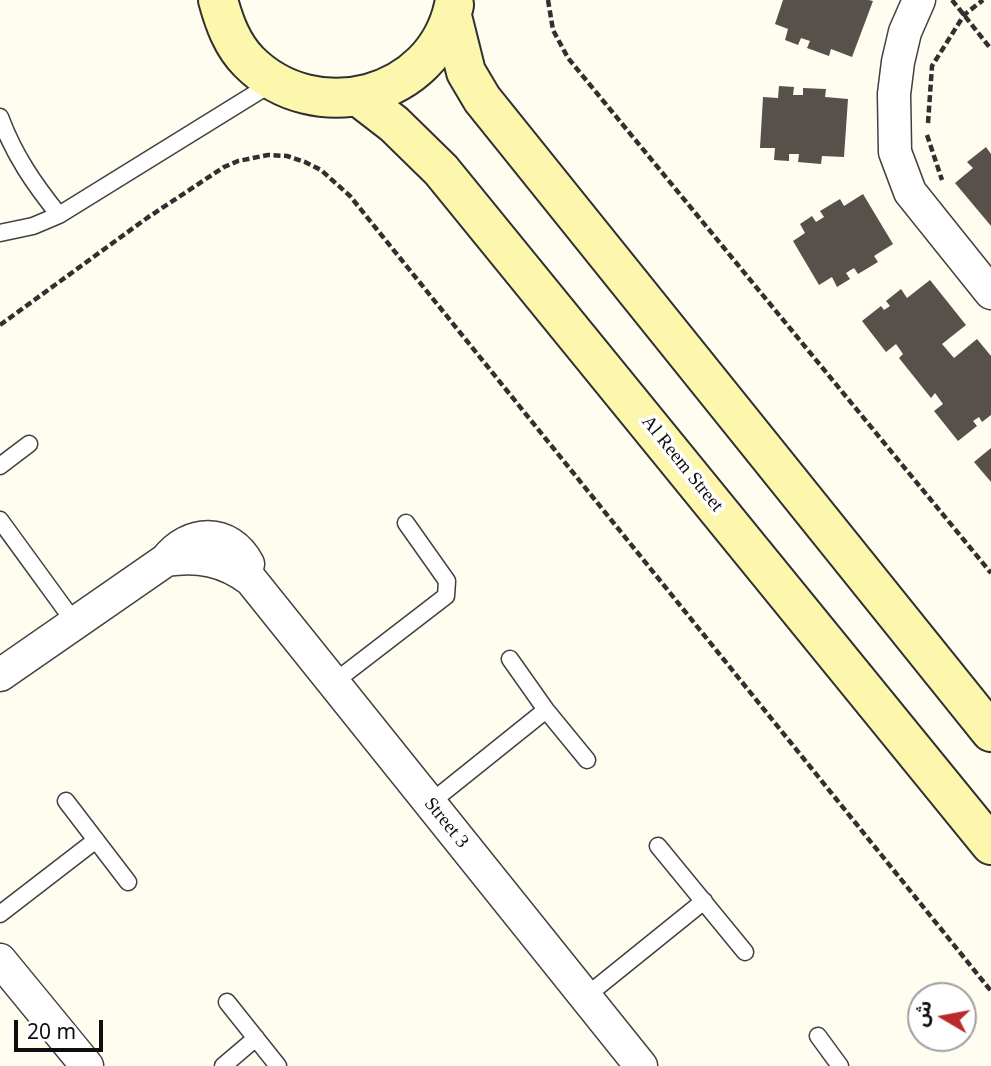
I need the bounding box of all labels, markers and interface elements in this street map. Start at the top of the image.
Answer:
street label: Al Reem Street [632,406,732,522]
street label: Street 3 [415,789,477,857]
north arrow [907,982,977,1052]
text: ش [901,997,945,1030]
scale bar [18,1006,107,1050]
text: 20 m [27,1010,76,1054]

